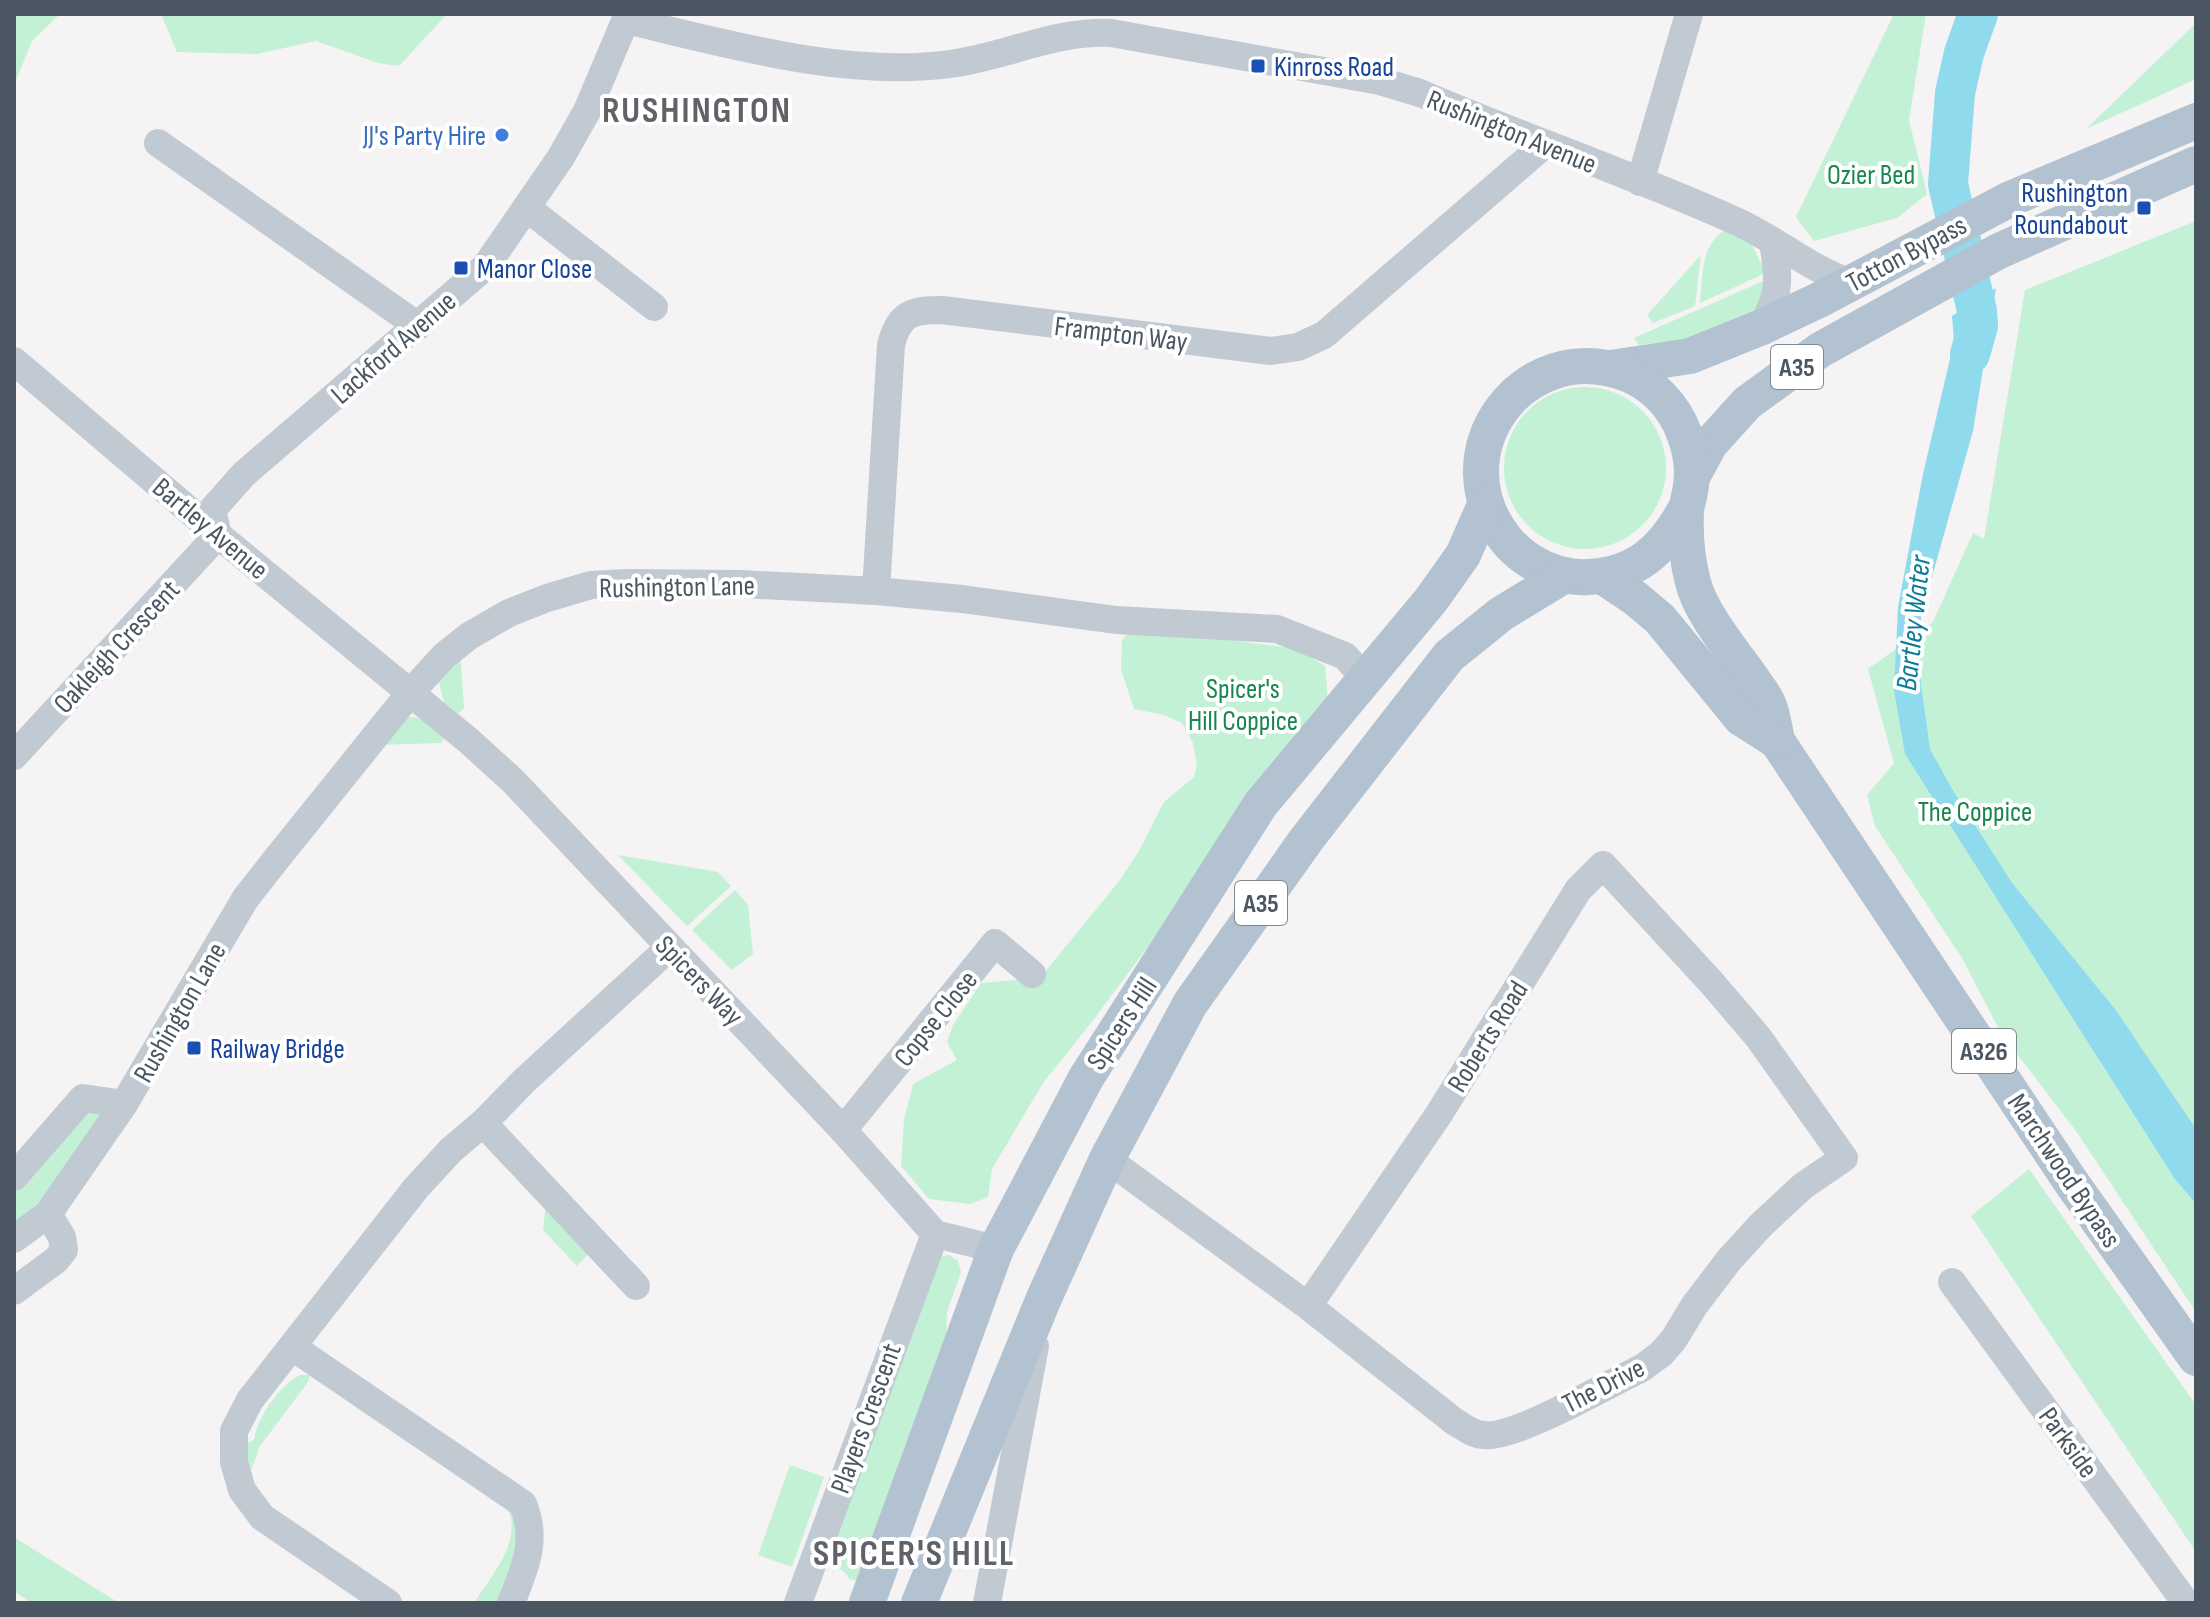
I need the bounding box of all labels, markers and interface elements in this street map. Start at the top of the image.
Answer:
place label: Kinross Road [1274,51,1394,84]
marker: Kinross Road [1249,57,1267,75]
street label: Rushington Avenue [1422,83,1601,181]
district label: RUSHINGTON [602,90,792,133]
place label: JJ's Party Hire [362,120,486,153]
marker: JJ's Party Hire [493,126,511,144]
park label: Ozier Bed [1827,159,1915,192]
place label: Rushington Roundabout [2014,177,2128,242]
marker: Rushington Roundabout [2135,199,2153,217]
street label: Totton Bypass [1841,209,1972,300]
place label: Manor Close [477,253,592,286]
marker: Manor Close [452,259,470,277]
street label: Lackford Avenue [325,285,463,411]
street label: Frampton Way [1052,310,1189,359]
road number: A35 [1771,345,1823,389]
street label: Bartley Avenue [146,471,274,587]
water label: Bartley Water [1889,552,1939,692]
street label: Rushington Lane [599,570,755,605]
street label: Oakleigh Crescent [47,574,187,720]
park label: Spicer's Hill Coppice [1188,673,1298,738]
park label: The Coppice [1918,796,2032,829]
road number: A35 [1235,881,1287,925]
street label: Spicers Way [648,929,750,1033]
street label: Rushington Lane [127,937,234,1088]
street label: Copse Close [887,964,985,1074]
street label: Spicers Hill [1080,972,1164,1076]
street label: Roberts Road [1441,975,1535,1099]
road number: A326 [1952,1029,2016,1073]
place label: Railway Bridge [210,1033,345,1066]
marker: Railway Bridge [185,1039,203,1057]
street label: Marchwood Bypass [2000,1088,2127,1254]
street label: Players Crescent [824,1339,909,1498]
street label: The Drive [1557,1352,1650,1421]
street label: Parkside [2031,1401,2104,1484]
district label: SPICER'S HILL [813,1533,1015,1576]

